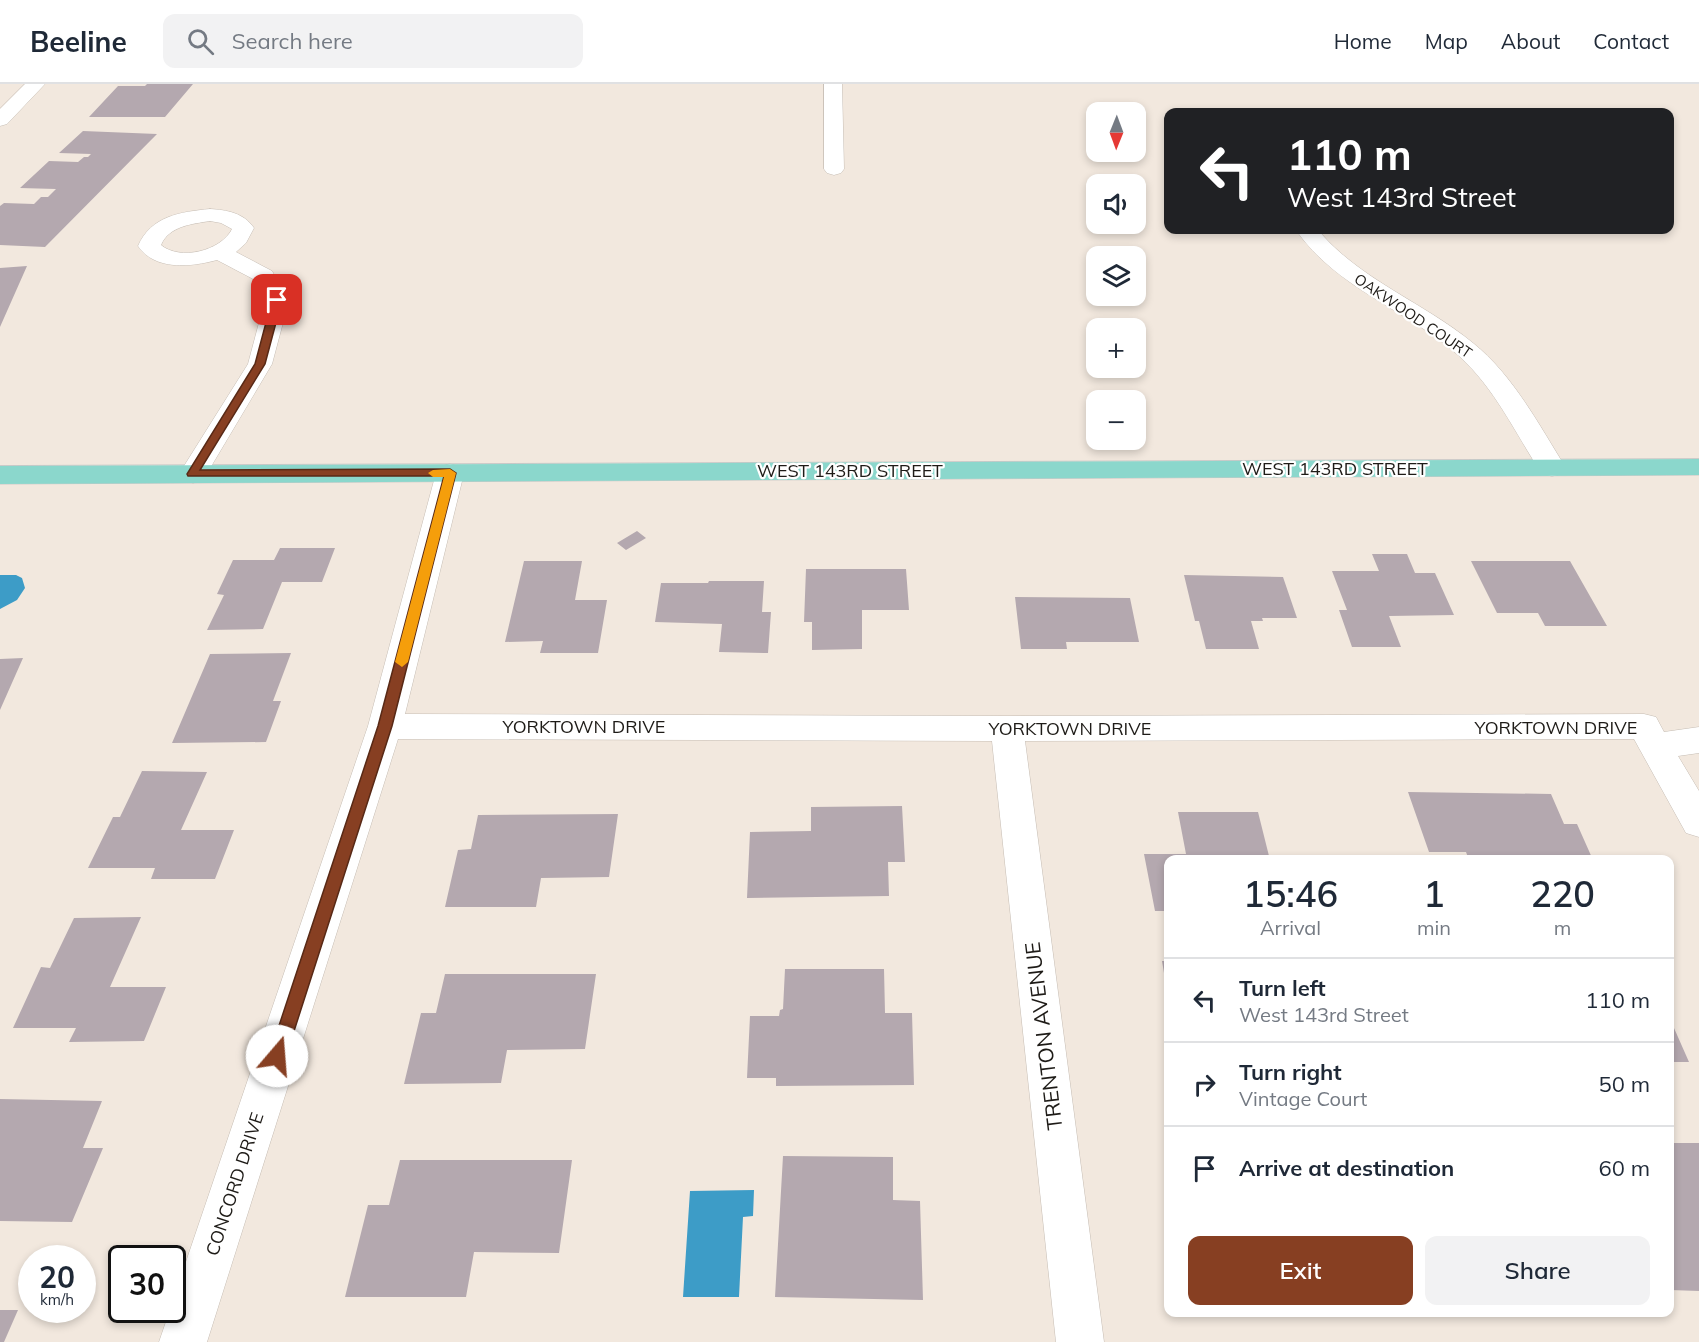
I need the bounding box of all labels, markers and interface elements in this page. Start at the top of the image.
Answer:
search box [163,14,583,68]
text: Beeline [30,24,127,59]
icon: search [184,25,217,58]
text: Search here [232,27,353,55]
text: Home [1334,28,1392,54]
text: Map [1425,28,1468,54]
text: About [1501,28,1560,54]
text: Contact [1593,28,1669,54]
north arrow [1086,102,1146,162]
map controls [1086,102,1146,450]
text: 110 m [1287,128,1412,181]
icon: left [1188,132,1266,210]
button: sound [1086,174,1146,234]
text: West 143rd Street [1287,180,1516,214]
button: layers [1086,246,1146,306]
street label: OAKWOOD COURT [1351,269,1476,362]
pin [251,274,302,325]
icon: arrive [260,283,293,316]
button: + [1086,318,1146,378]
button: − [1086,390,1146,450]
street label: WEST 143RD STREET [1242,457,1428,480]
street label: WEST 143RD STREET [757,459,943,482]
street label: YORKTOWN DRIVE [502,715,665,738]
street label: YORKTOWN DRIVE [1474,716,1637,739]
street label: YORKTOWN DRIVE [988,717,1151,740]
text: 15:46 [1243,871,1338,916]
text: 1 [1423,871,1445,916]
text: 220 [1530,871,1595,916]
text: Arrival [1260,915,1321,940]
text: min [1417,915,1451,940]
text: m [1554,915,1571,940]
street label: TRENTON AVENUE [1019,941,1067,1132]
text: Turn left [1239,974,1326,1002]
icon: left [1188,984,1221,1017]
text: 110 m [1585,986,1650,1014]
text: West 143rd Street [1239,1002,1409,1027]
position arrow [245,1024,309,1088]
text: Turn right [1239,1058,1342,1086]
icon: right [1188,1068,1221,1101]
text: 50 m [1599,1070,1650,1098]
text: Vintage Court [1239,1086,1367,1111]
street label: CONCORD DRIVE [201,1109,269,1258]
icon: arrive [1188,1152,1221,1185]
text: Arrive at destination [1239,1154,1454,1182]
text: 60 m [1599,1154,1650,1182]
button: Exit [1188,1236,1413,1305]
button: Share [1425,1236,1650,1305]
speed limit sign: 30 [108,1245,186,1323]
text: 20 [39,1258,75,1296]
text: km/h [40,1290,74,1309]

